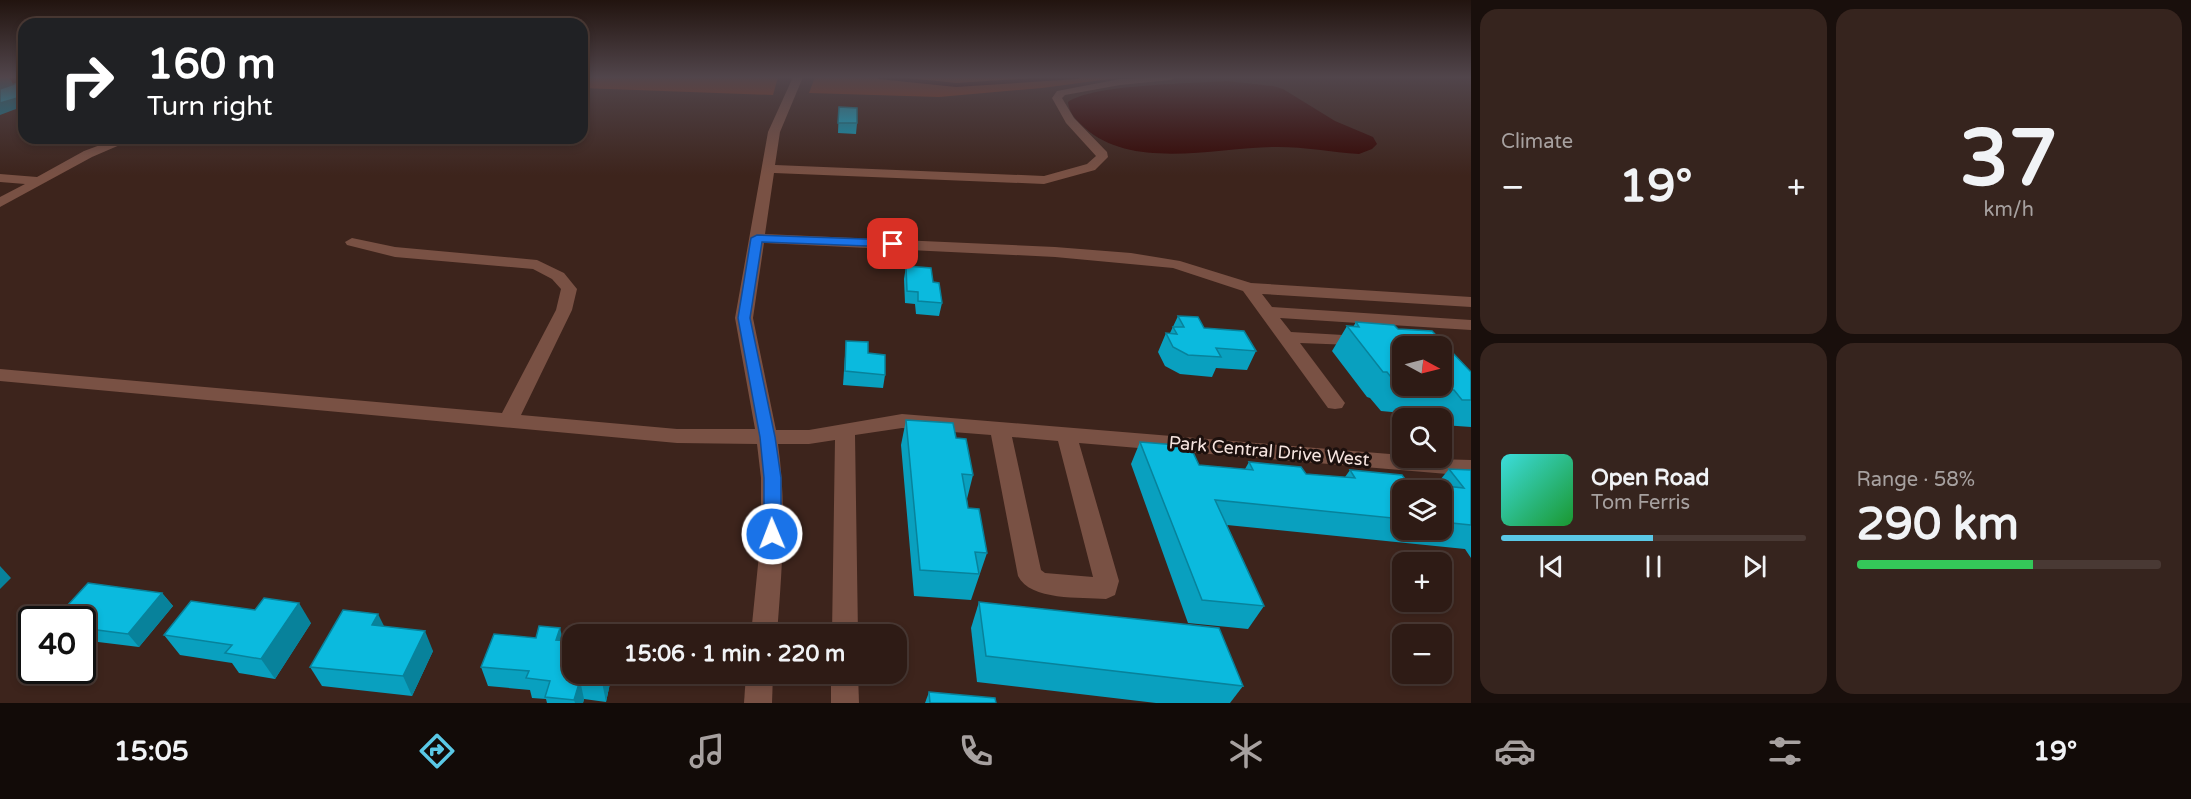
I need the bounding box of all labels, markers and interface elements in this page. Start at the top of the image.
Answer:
text: 160 m [147,39,276,90]
icon: right [48,42,126,120]
text: Turn right [147,90,273,123]
text: 37 [1960,112,2058,206]
text: Climate [1501,130,1573,154]
text: 19° [1619,160,1692,214]
text: − [1501,168,1525,207]
text: + [1787,168,1805,207]
text: km/h [1984,198,2034,222]
pin [867,218,918,269]
icon: arrive [876,227,909,260]
north arrow [1392,336,1452,396]
map controls [1392,336,1452,684]
button: search [1392,408,1452,468]
street label: Park Central Drive West [1168,431,1370,471]
text: Open Road [1591,465,1709,491]
text: Range · 58% [1857,468,1975,492]
button: layers [1392,480,1452,540]
text: Tom Ferris [1591,491,1690,515]
text: 290 km [1857,498,2019,552]
position arrow [740,502,804,566]
icon: previous [1535,550,1568,583]
icon: pause [1637,550,1670,583]
icon: next [1738,550,1771,583]
button: + [1392,552,1452,612]
speed limit sign: 40 [18,606,96,684]
button: − [1392,624,1452,684]
text: 15:06 · 1 min · 220 m [624,641,845,667]
icon: directions [416,730,458,772]
icon: music [686,730,728,772]
icon: phone [955,730,997,772]
icon: climate [1225,730,1267,772]
icon: car [1494,730,1536,772]
icon: filters [1764,730,1806,772]
text: 15:05 [114,735,189,768]
text: 19° [2033,735,2077,768]

